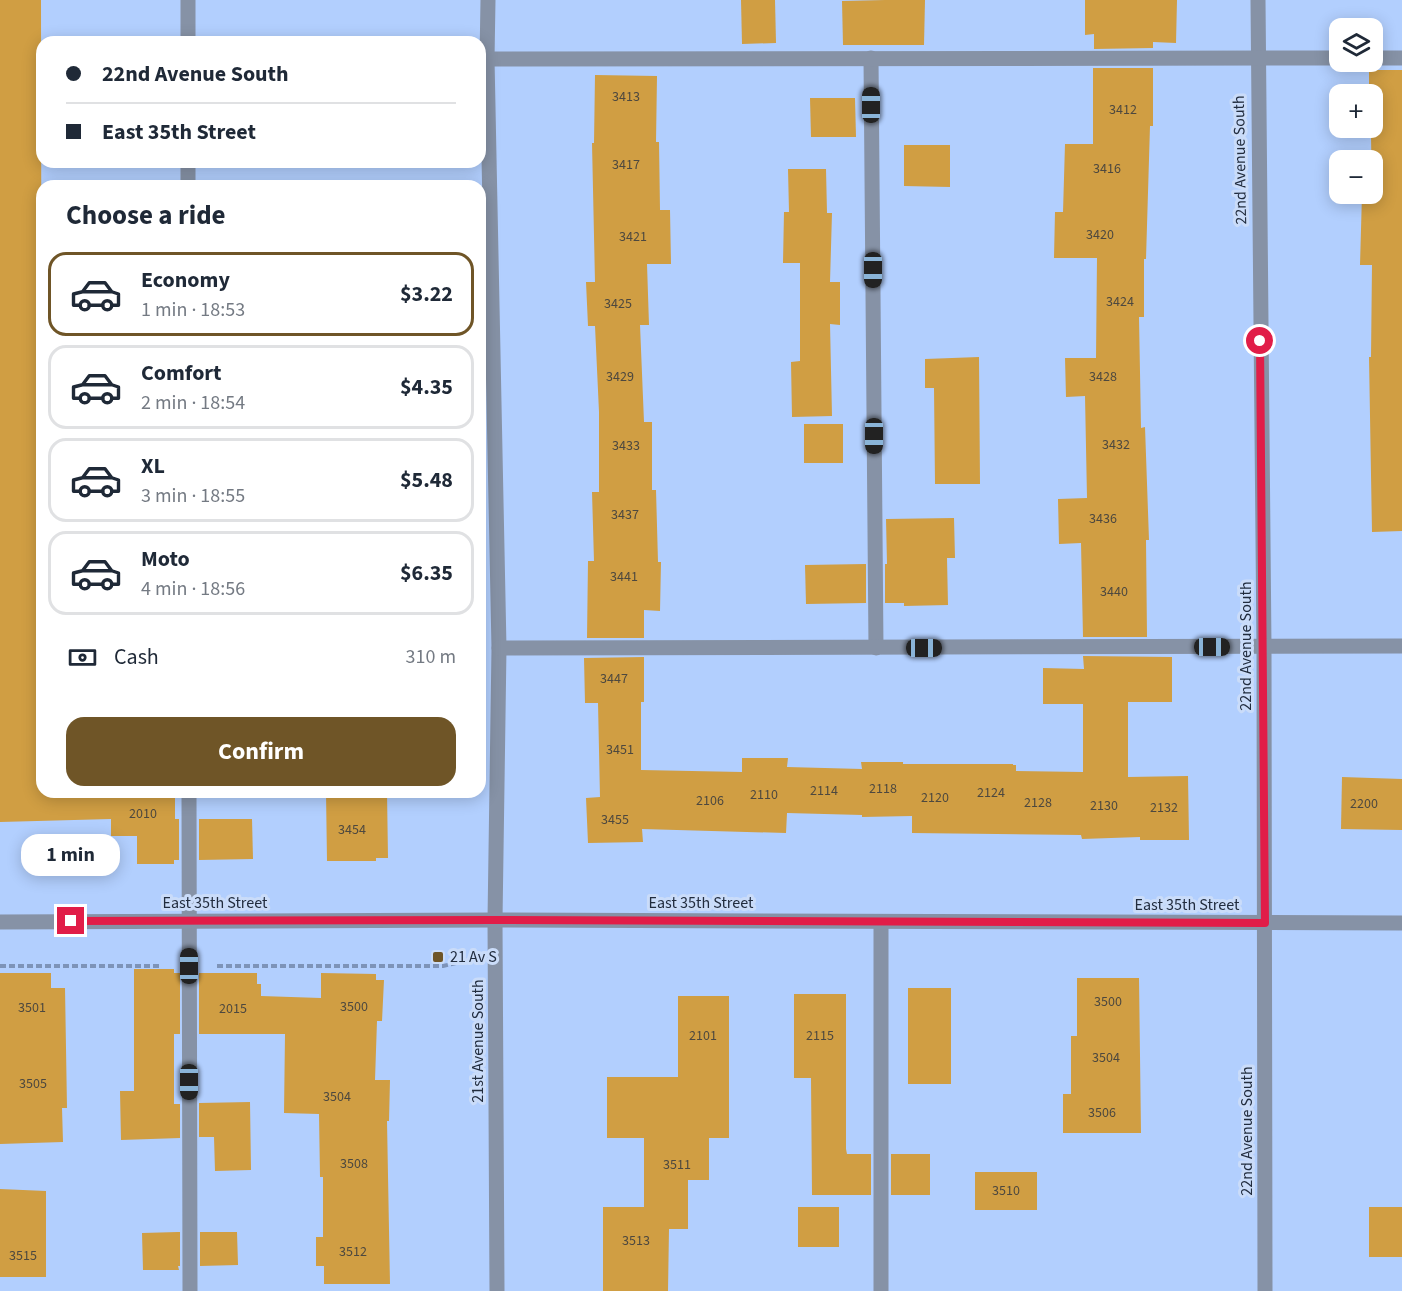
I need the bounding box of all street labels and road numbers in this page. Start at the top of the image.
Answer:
street label: 22nd Avenue South [1228,95,1252,225]
street label: 22nd Avenue South [1235,581,1257,711]
street label: East 35th Street [163,892,268,914]
street label: East 35th Street [649,892,754,914]
street label: East 35th Street [1135,894,1240,916]
street label: 21st Avenue South [467,979,489,1103]
street label: 22nd Avenue South [1236,1066,1258,1196]

